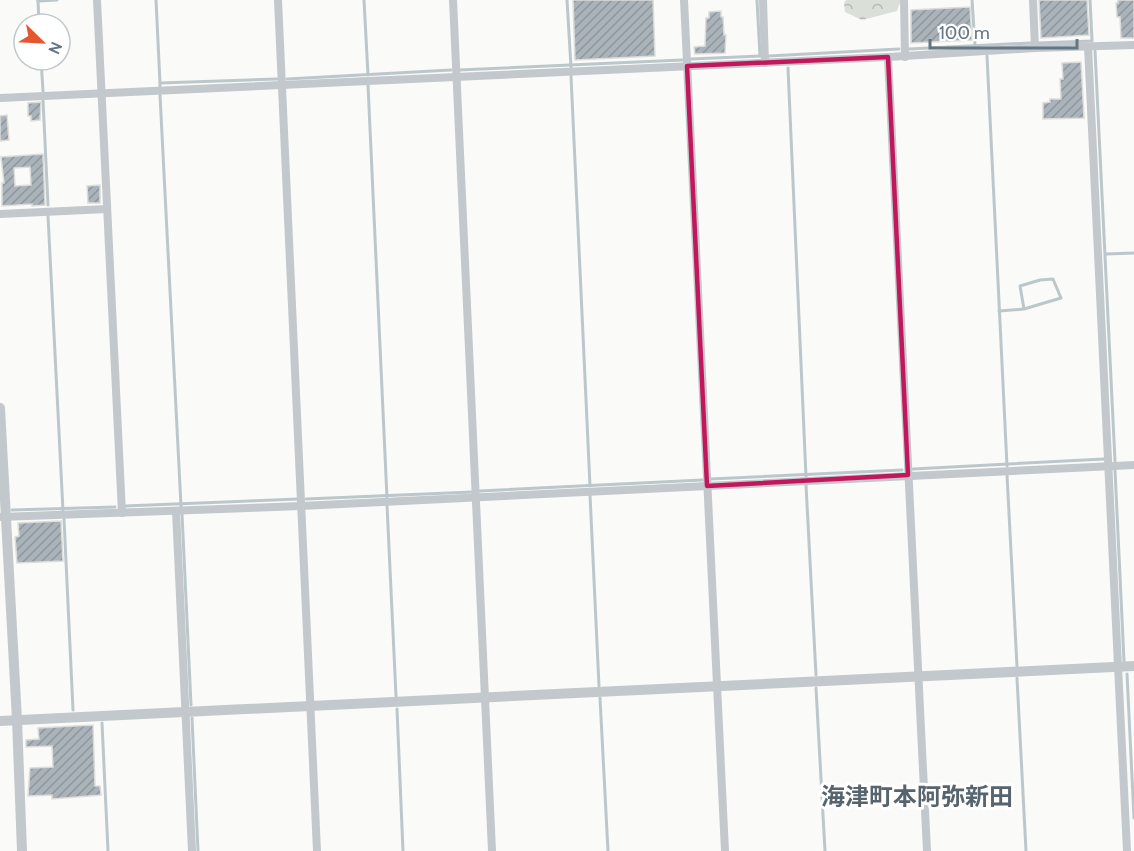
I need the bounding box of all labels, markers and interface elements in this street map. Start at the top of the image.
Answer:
north arrow [12,12,72,72]
scale bar [930,12,1077,50]
text: 100 m [939,22,990,44]
text: N [44,39,66,57]
district label: 海津町本阿弥新田 [821,782,1013,811]

